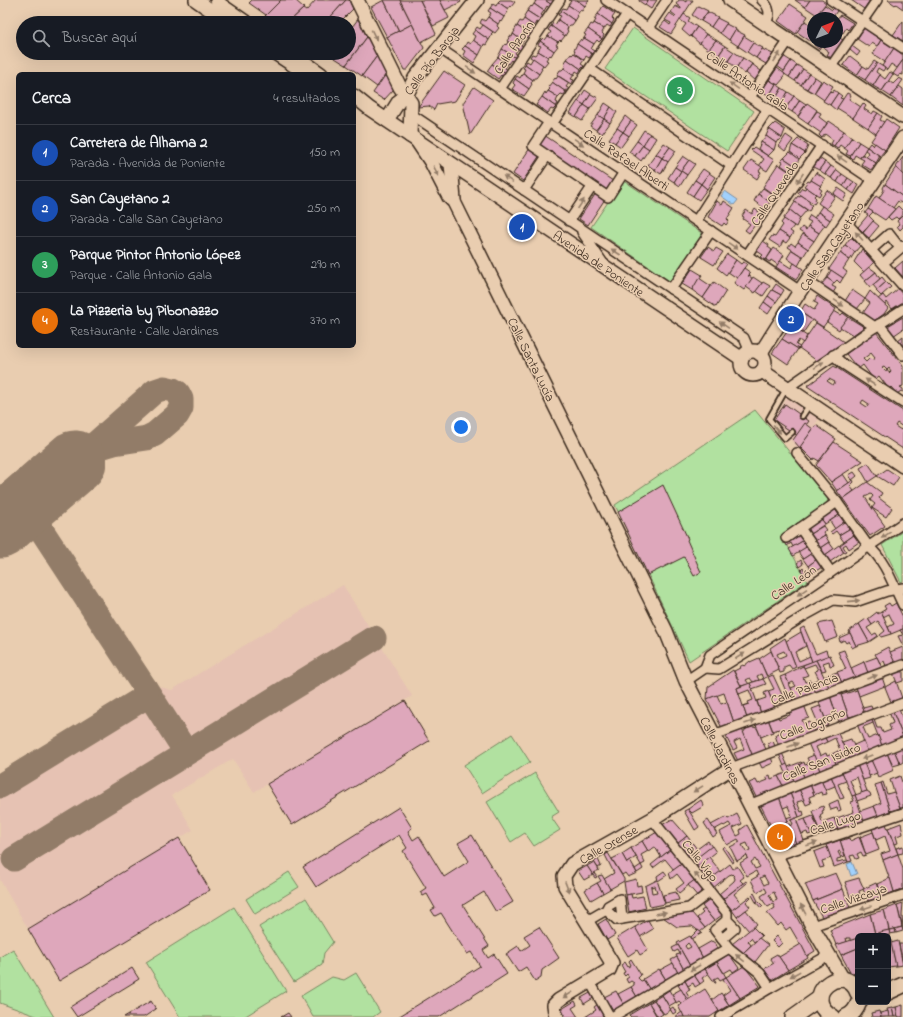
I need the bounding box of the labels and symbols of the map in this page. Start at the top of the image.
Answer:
north arrow [807,12,843,48]
street label: Calle Azorín [489,17,539,78]
street label: Calle Pío Baroja [400,22,465,100]
one-way arrow [371,29,378,41]
street label: Calle Antonio Gala [702,46,792,116]
one-way arrow [773,52,781,62]
one-way arrow [466,66,477,74]
pin: 3 [667,75,693,105]
one-way arrow [729,82,740,90]
street label: Calle Rafael Alberti [580,124,673,196]
one-way arrow [574,138,584,146]
one-way arrow [837,155,847,163]
street label: Calle Quevedo [747,157,804,230]
one-way arrow [432,166,439,177]
one-way arrow [796,172,804,183]
one-way arrow [502,176,514,183]
street label: Calle San Cayetano [795,198,870,296]
one-way arrow [577,199,585,209]
pin: 1 [509,212,535,242]
street label: Avenida de Poniente [549,227,648,302]
one-way arrow [854,231,863,241]
one-way arrow [728,242,739,250]
one-way arrow [611,248,621,256]
one-way arrow [834,299,844,307]
pin: 2 [778,304,804,334]
street label: Calle Santa Lucía [502,314,559,405]
one-way arrow [719,321,729,329]
one-way arrow [813,361,824,369]
one-way arrow [865,378,875,386]
your location [451,417,471,437]
one-way arrow [773,424,782,434]
one-way arrow [881,531,891,539]
street label: Calle León [767,561,820,605]
one-way arrow [797,588,807,596]
one-way arrow [848,597,860,604]
one-way arrow [735,652,745,660]
street label: Calle Palencia [768,668,841,710]
one-way arrow [867,673,879,679]
street label: Calle Logroño [777,703,849,747]
street label: Calle Jardines [695,714,745,788]
one-way arrow [745,718,757,724]
street label: Calle San Isidro [780,738,864,787]
one-way arrow [788,741,800,747]
one-way arrow [860,754,872,760]
one-way arrow [692,786,704,793]
street label: Calle Lugo [808,806,864,842]
street label: Calle Orense [576,821,642,870]
pin: 4 [767,822,793,852]
street label: Calle Vigo [676,836,723,887]
one-way arrow [806,841,818,847]
one-way arrow [693,871,702,882]
street label: Calle Vizcaya [818,879,890,921]
one-way arrow [565,882,571,894]
one-way arrow [800,903,806,915]
one-way arrow [860,905,872,911]
one-way arrow [654,910,667,916]
one-way arrow [735,953,746,962]
one-way arrow [689,965,701,972]
one-way arrow [789,971,801,978]
one-way arrow [563,991,573,999]

